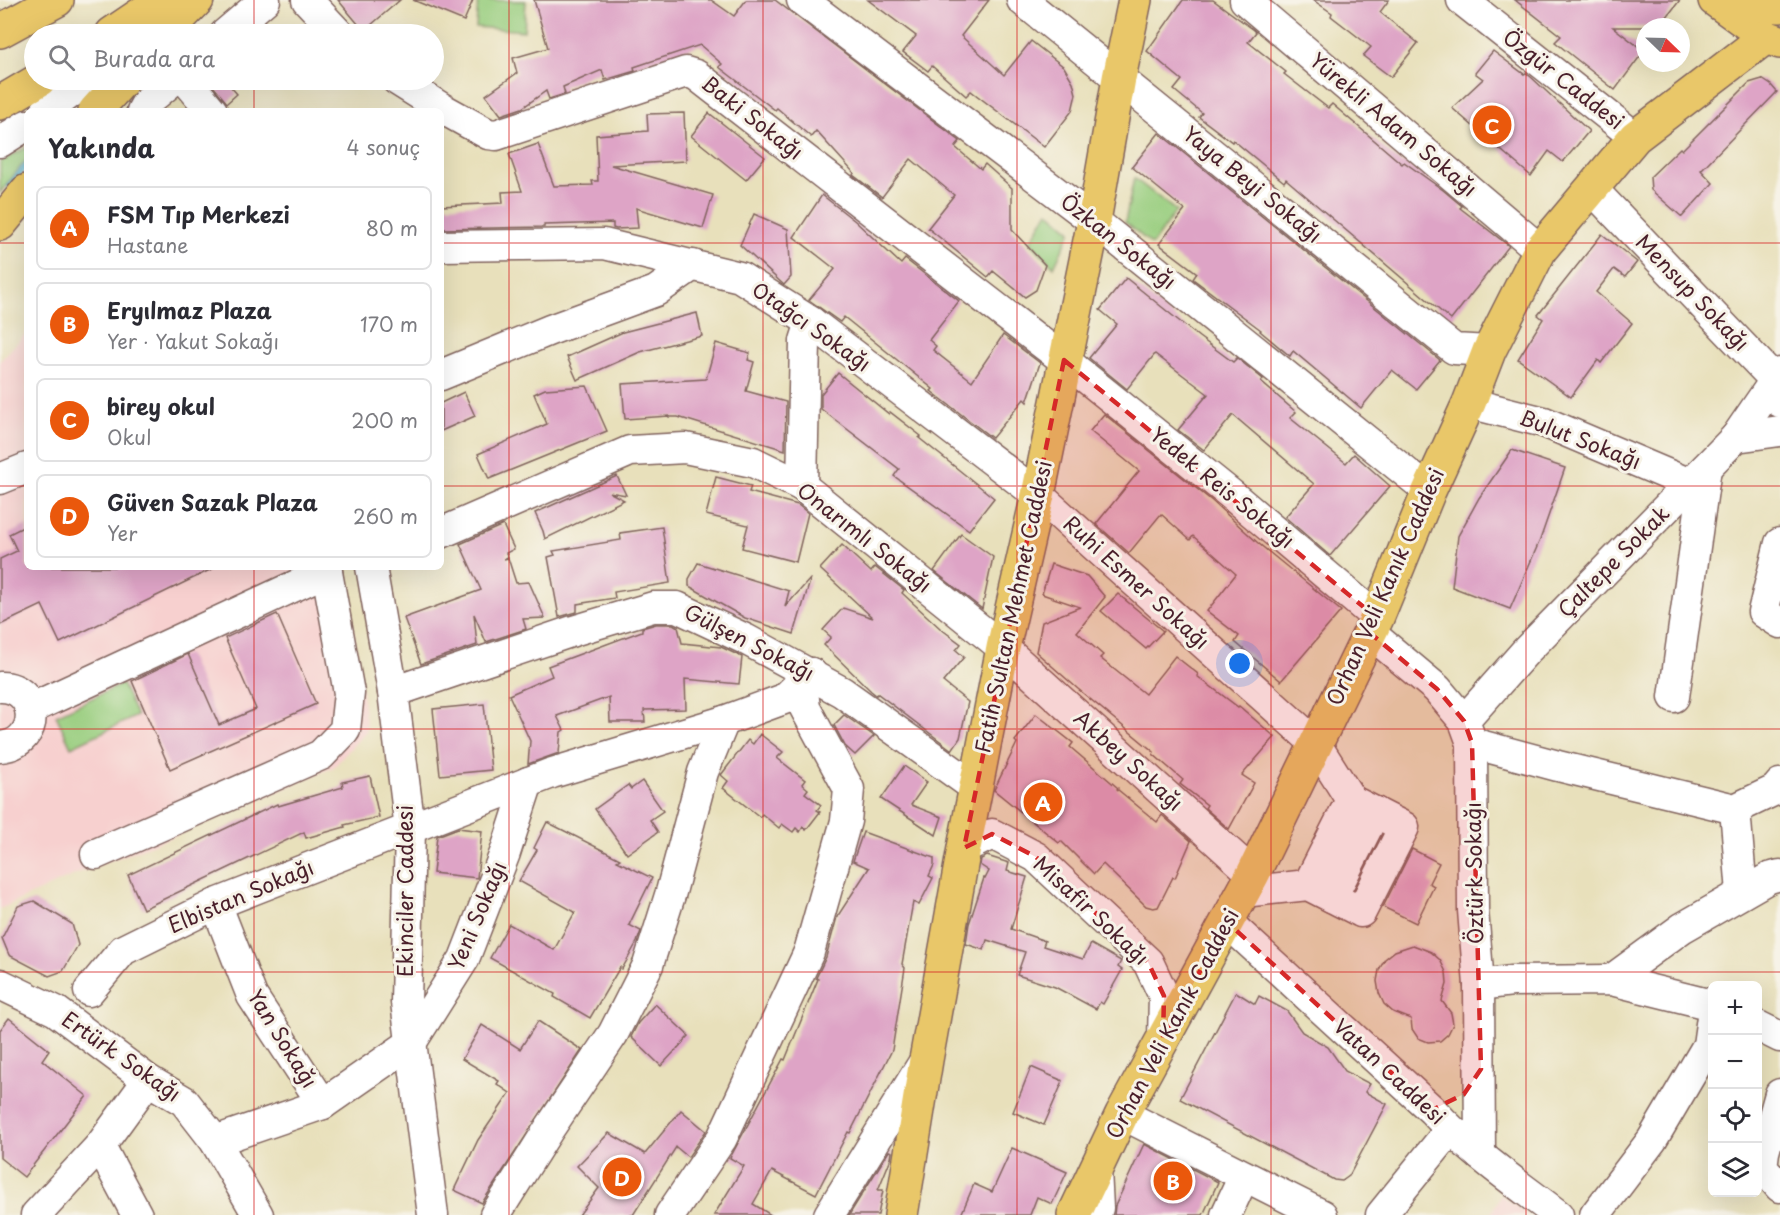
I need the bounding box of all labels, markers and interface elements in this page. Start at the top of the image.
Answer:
north arrow [1636,18,1690,72]
street label: Özgür Caddesi [1497,21,1632,136]
search box [24,24,444,90]
icon: search [45,41,78,74]
text: Burada ara [93,41,215,74]
street label: Yürekli Adam Sokağı [1304,44,1485,203]
street label: Baki Sokağı [696,66,811,166]
pin: C [1472,102,1512,148]
street label: Yaya Beyi Sokağı [1177,117,1330,250]
text: Yakında [48,128,155,167]
text: 4 sonuç [347,132,420,162]
street label: Özkan Sokağı [1054,185,1184,296]
text: FSM Tıp Merkezi [107,197,290,230]
text: A [62,213,77,243]
text: 80 m [366,213,418,243]
street label: Mensup Sokağı [1629,226,1758,357]
text: Hastane [107,230,189,260]
street label: Otağcı Sokağı [746,272,878,378]
text: Eryılmaz Plaza [107,293,272,326]
text: B [63,309,76,339]
text: 170 m [360,309,418,339]
text: Yer · Yakut Sokağı [107,326,279,356]
text: birey okul [107,389,215,422]
street label: Bulut Sokağı [1515,400,1646,476]
text: C [62,405,77,435]
text: 200 m [351,405,418,435]
street label: Yedek Reis Sokağı [1144,418,1302,555]
text: Okul [107,422,151,452]
street label: Fatih Sultan Mehmet Caddesi [965,457,1059,756]
street label: Orhan Veli Kanık Caddesi [1317,462,1451,710]
street label: Onarımlı Sokağı [791,473,939,599]
text: Güven Sazak Plaza [107,485,318,518]
street label: Çaltepe Sokak [1549,497,1676,624]
text: D [62,501,77,531]
text: 260 m [353,501,418,531]
street label: Ruhi Esmer Sokağı [1057,507,1218,656]
text: Yer [107,518,137,548]
street label: Gülşen Sokağı [679,595,821,688]
your location [1225,649,1254,678]
street label: Akbey Sokağı [1068,702,1191,817]
pin: A [1024,780,1062,824]
street label: Öztürk Sokağı [1456,802,1490,944]
street label: Ekinciler Caddesi [388,805,420,977]
street label: Misafir Sokağı [1027,847,1157,972]
street label: Elbistan Sokağı [162,850,318,940]
street label: Yeni Sokağı [439,856,513,975]
street label: Orhan Veli Kanık Caddesi [1097,902,1246,1144]
map controls [1708,981,1762,1197]
button: + [1708,981,1762,1035]
street label: Yan Sokağı [241,982,327,1093]
street label: Ertürk Sokağı [56,1002,188,1108]
street label: Vatan Caddesi [1327,1010,1454,1131]
button: − [1708,1035,1762,1089]
button: locate [1708,1089,1762,1143]
button: layers [1708,1143,1762,1197]
pin: D [602,1154,642,1200]
pin: B [1154,1158,1192,1204]

